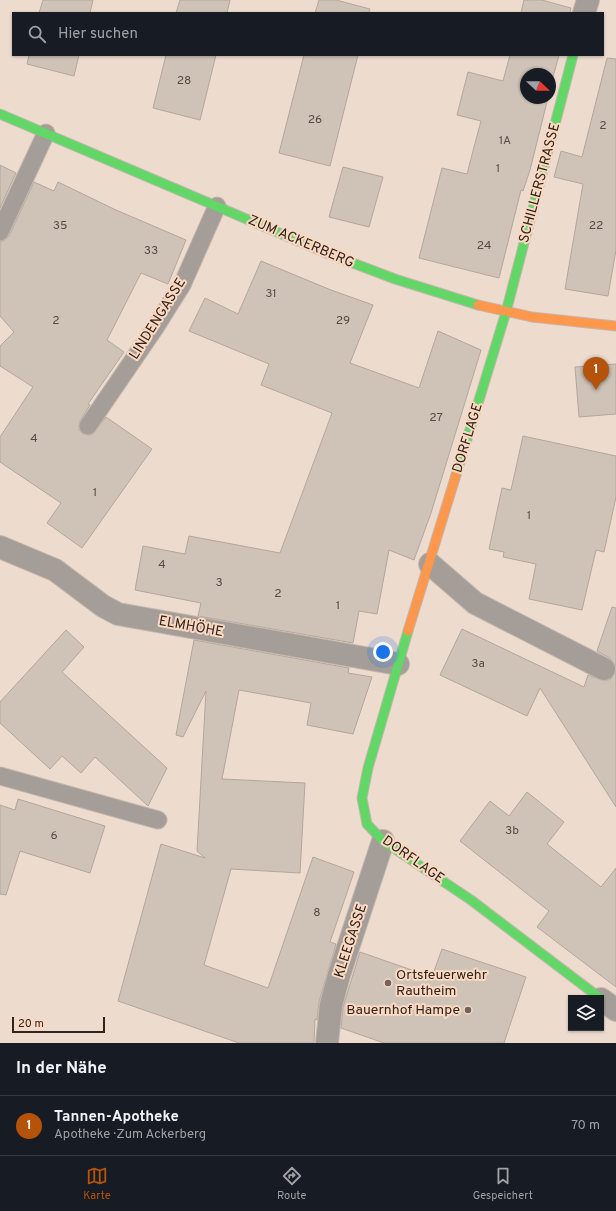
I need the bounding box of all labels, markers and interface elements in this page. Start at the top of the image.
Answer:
search box [12,12,604,56]
icon: search [26,23,48,45]
text: Hier suchen [58,25,138,44]
north arrow [520,68,556,104]
house number: 28 [177,73,191,89]
house number: 26 [308,112,322,128]
house number: 2 [599,118,607,134]
street label: SCHILLERSTRASSE [516,121,564,245]
house number: 1A [499,133,511,149]
house number: 1 [496,161,500,177]
street label: ZUM ACKERBERG [245,212,357,272]
house number: 35 [53,218,67,234]
house number: 22 [589,218,603,234]
house number: 24 [477,238,491,254]
house number: 33 [144,243,158,259]
street label: LINDENGASSE [126,275,190,363]
house number: 31 [265,286,277,302]
house number: 2 [52,313,60,329]
house number: 29 [336,313,350,329]
pin: 1 [583,357,609,390]
street label: DORFLAGE [449,401,487,475]
house number: 27 [429,410,443,426]
house number: 4 [30,431,38,447]
house number: 1 [93,485,97,501]
house number: 1 [527,508,531,524]
house number: 4 [158,557,166,573]
house number: 3 [215,575,223,591]
house number: 2 [274,586,282,602]
house number: 1 [336,598,340,614]
street label: ELMHÖHE [157,612,225,641]
your location [373,642,393,662]
house number: 3a [471,656,485,672]
house number: 3b [505,823,519,839]
house number: 6 [50,828,58,844]
street label: DORFLAGE [379,832,447,888]
street label: KLEEGASSE [331,902,371,980]
house number: 8 [313,905,321,921]
place label: Ortsfeuerwehr Rautheim [396,967,488,1000]
marker: Ortsfeuerwehr Rautheim [383,978,393,988]
map controls [568,995,604,1031]
button: layers [568,995,604,1031]
place label: Bauernhof Hampe [346,1002,460,1019]
marker: Bauernhof Hampe [463,1005,473,1015]
scale bar [12,1015,105,1034]
text: 20 m [18,1017,44,1031]
text: In der Nähe [16,1058,107,1080]
text: Tannen-Apotheke [54,1108,179,1127]
text: 1 [26,1118,32,1134]
text: 70 m [571,1118,600,1134]
text: Apotheke · Zum Ackerberg [54,1127,206,1143]
tab: Karte [83,1165,111,1203]
tab: Route [277,1165,306,1203]
tab: Gespeichert [473,1165,533,1203]

